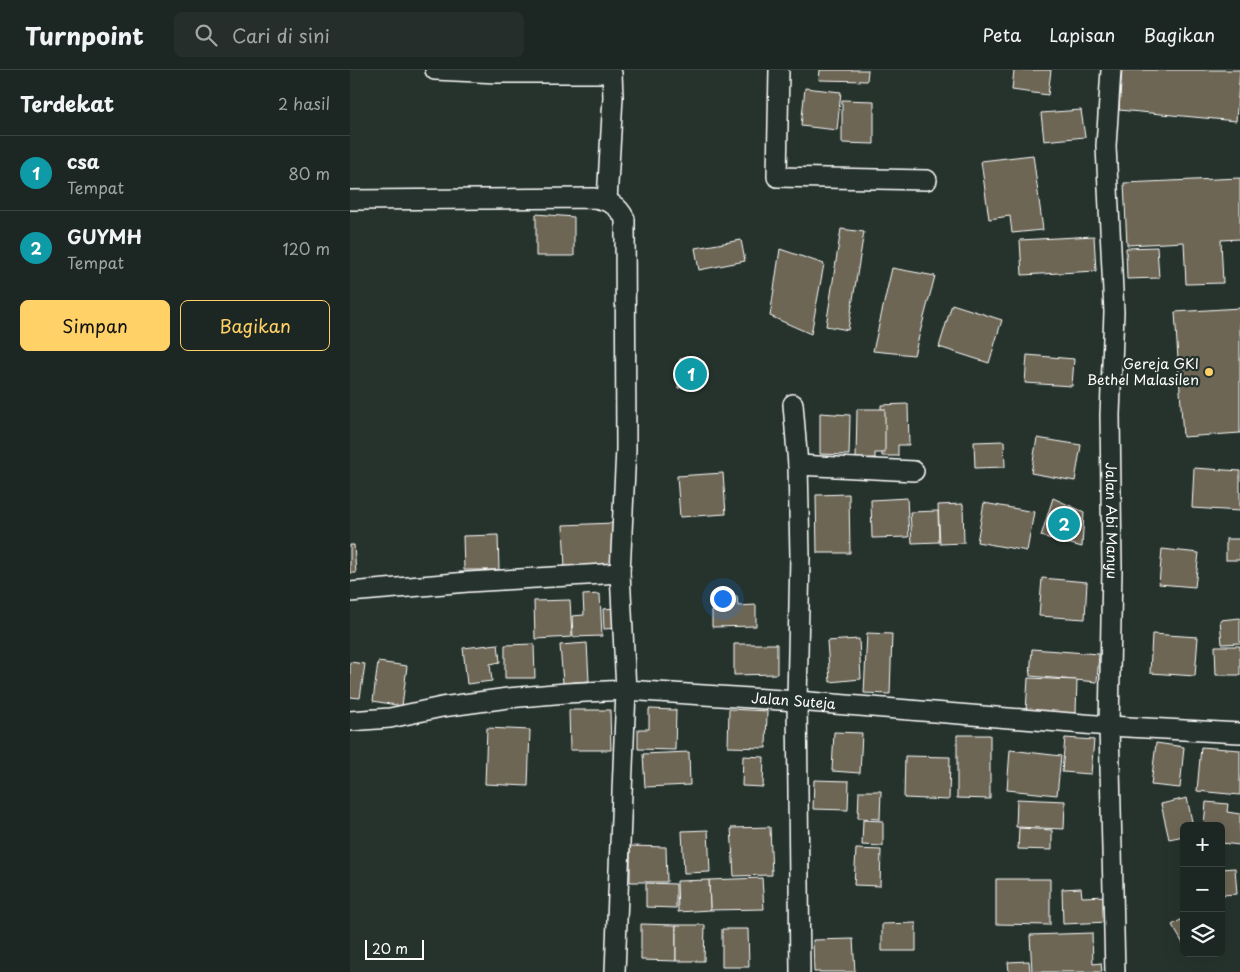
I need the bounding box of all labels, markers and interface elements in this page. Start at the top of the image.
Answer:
search box [174,12,524,57]
text: Turnpoint [25,17,144,53]
icon: search [192,21,220,49]
text: Cari di sini [232,21,330,49]
text: Peta [983,21,1021,48]
text: Lapisan [1049,21,1115,48]
text: Bagikan [1143,21,1215,48]
text: Terdekat [20,87,114,119]
text: 2 hasil [278,91,330,115]
text: csa [67,147,100,175]
text: 1 [32,161,40,185]
text: 80 m [288,161,330,185]
text: Tempat [67,175,124,199]
text: GUYMH [67,222,142,250]
text: 2 [30,236,42,260]
text: 120 m [283,236,330,260]
text: Tempat [67,250,124,274]
button: Simpan [20,300,170,351]
button: Bagikan [180,300,330,351]
place label: Gereja GKI Bethel Malasilen [1087,353,1199,390]
pin: 1 [675,355,707,393]
marker: Gereja GKI Bethel Malasilen [1203,366,1215,378]
street label: Jalan Abi Manyu [1101,462,1123,579]
pin: 2 [1048,505,1080,543]
your location [710,586,736,612]
street label: Jalan Suteja [751,687,837,714]
map controls [1180,822,1225,957]
button: + [1180,822,1225,867]
button: − [1180,867,1225,912]
button: layers [1180,912,1225,957]
scale bar [365,937,424,960]
text: 20 m [372,938,408,959]

